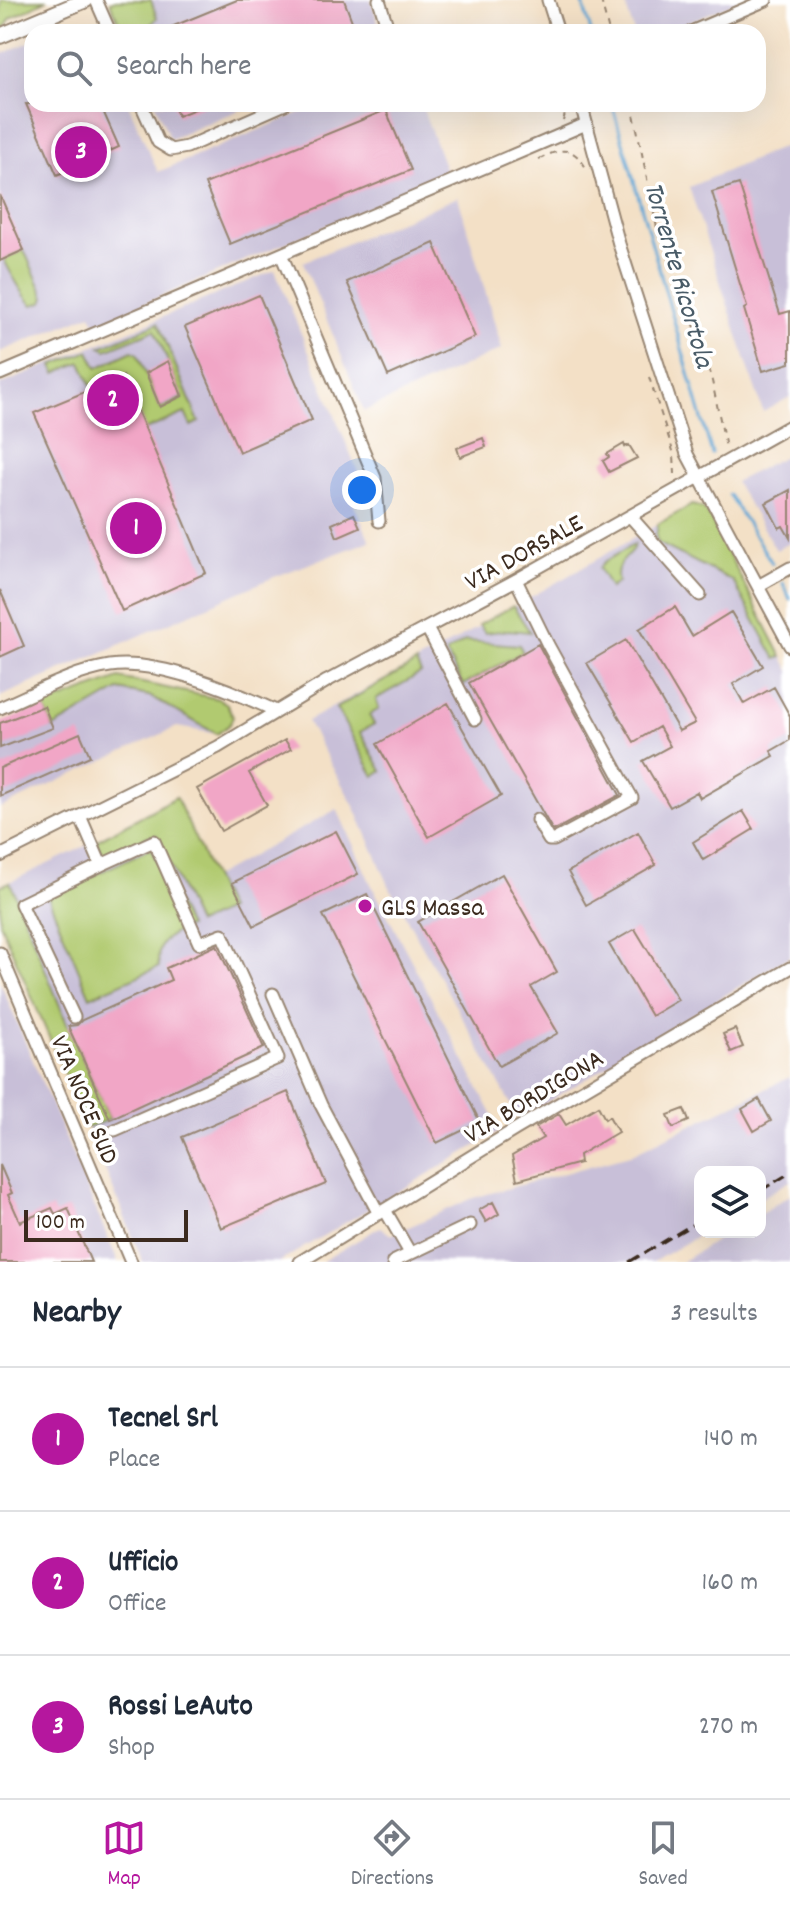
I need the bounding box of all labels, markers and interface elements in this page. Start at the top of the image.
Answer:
search box [24,24,766,112]
icon: search [52,46,96,90]
text: Search here [116,47,252,90]
pin: 3 [55,122,107,182]
water label: Torrente Ricortola [631,178,722,375]
pin: 2 [87,370,139,430]
your location [342,470,382,510]
pin: 1 [110,498,162,558]
street label: VIA DORSALE [459,506,591,602]
place label: GLS Massa [381,891,485,928]
marker: GLS Massa [356,897,374,915]
street label: VIA NOCE SUD [39,1030,126,1170]
street label: VIA BORDIGONA [458,1042,612,1154]
map controls [694,1166,766,1238]
button: layers [694,1166,766,1238]
scale bar [24,1206,188,1242]
text: 100 m [36,1208,85,1239]
text: Nearby [32,1290,121,1339]
text: 3 results [671,1296,758,1333]
text: Tecnel Srl [108,1399,218,1442]
text: 1 [55,1421,61,1458]
text: 140 m [704,1421,758,1458]
text: Place [108,1442,160,1479]
text: Ufficio [108,1543,178,1586]
text: 2 [52,1565,64,1602]
text: 160 m [702,1565,758,1602]
text: Office [108,1586,166,1623]
text: Rossi LeAuto [108,1687,253,1730]
text: 3 [52,1709,64,1746]
text: 270 m [699,1709,758,1746]
text: Shop [108,1730,155,1767]
tab: Map [102,1816,146,1895]
tab: Directions [351,1816,434,1895]
tab: Saved [639,1816,688,1895]

